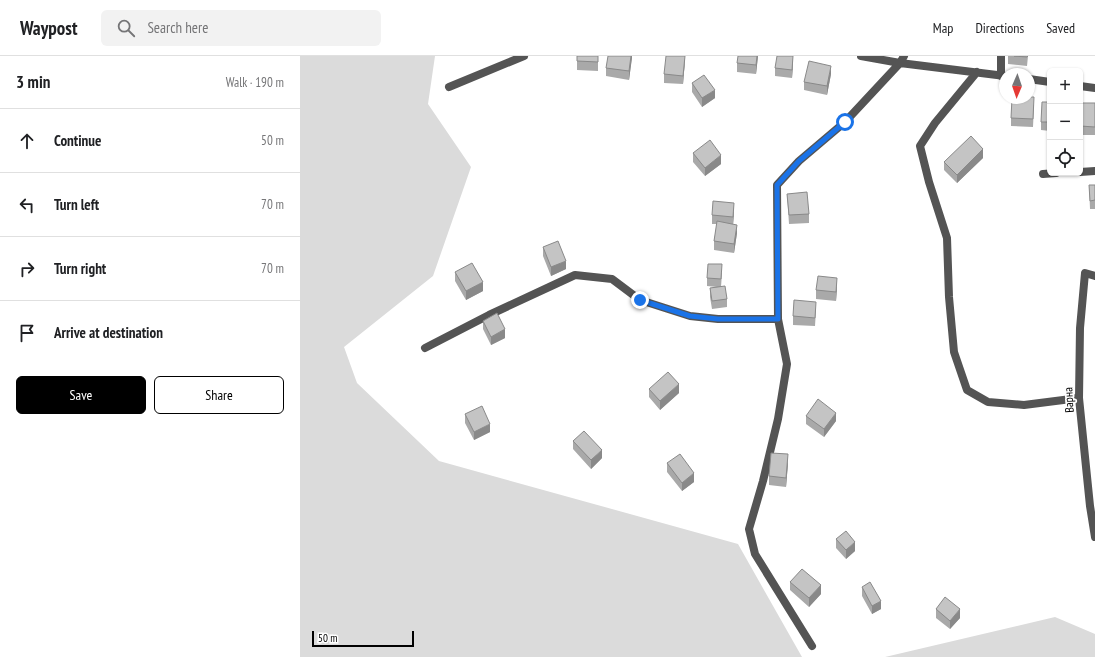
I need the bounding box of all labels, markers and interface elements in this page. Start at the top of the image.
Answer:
search box [101,10,381,46]
text: Waypost [20,16,77,40]
icon: search [115,17,137,39]
text: Search here [147,18,208,37]
text: Map [933,19,953,37]
text: Directions [975,19,1024,37]
text: Saved [1046,19,1075,37]
north arrow [999,68,1035,104]
map controls [1047,68,1083,176]
button: + [1047,68,1083,104]
text: 3 min [16,71,50,93]
text: Walk · 190 m [226,74,284,91]
button: − [1047,104,1083,140]
route start [836,113,854,131]
icon: ahead [16,130,38,152]
text: Continue [54,131,101,150]
text: 50 m [261,132,284,149]
button: locate [1047,140,1083,176]
icon: left [16,194,38,216]
text: Turn left [54,195,99,214]
text: 70 m [261,196,284,213]
icon: right [16,258,38,280]
text: Turn right [54,259,106,278]
text: 70 m [261,260,284,277]
route end [631,291,649,309]
icon: arrive [16,322,38,344]
text: Arrive at destination [54,323,163,342]
button: Save [16,376,146,414]
button: Share [154,376,284,414]
street label: Варна [1060,387,1077,413]
scale bar [312,629,414,648]
text: 50 m [318,631,337,645]

